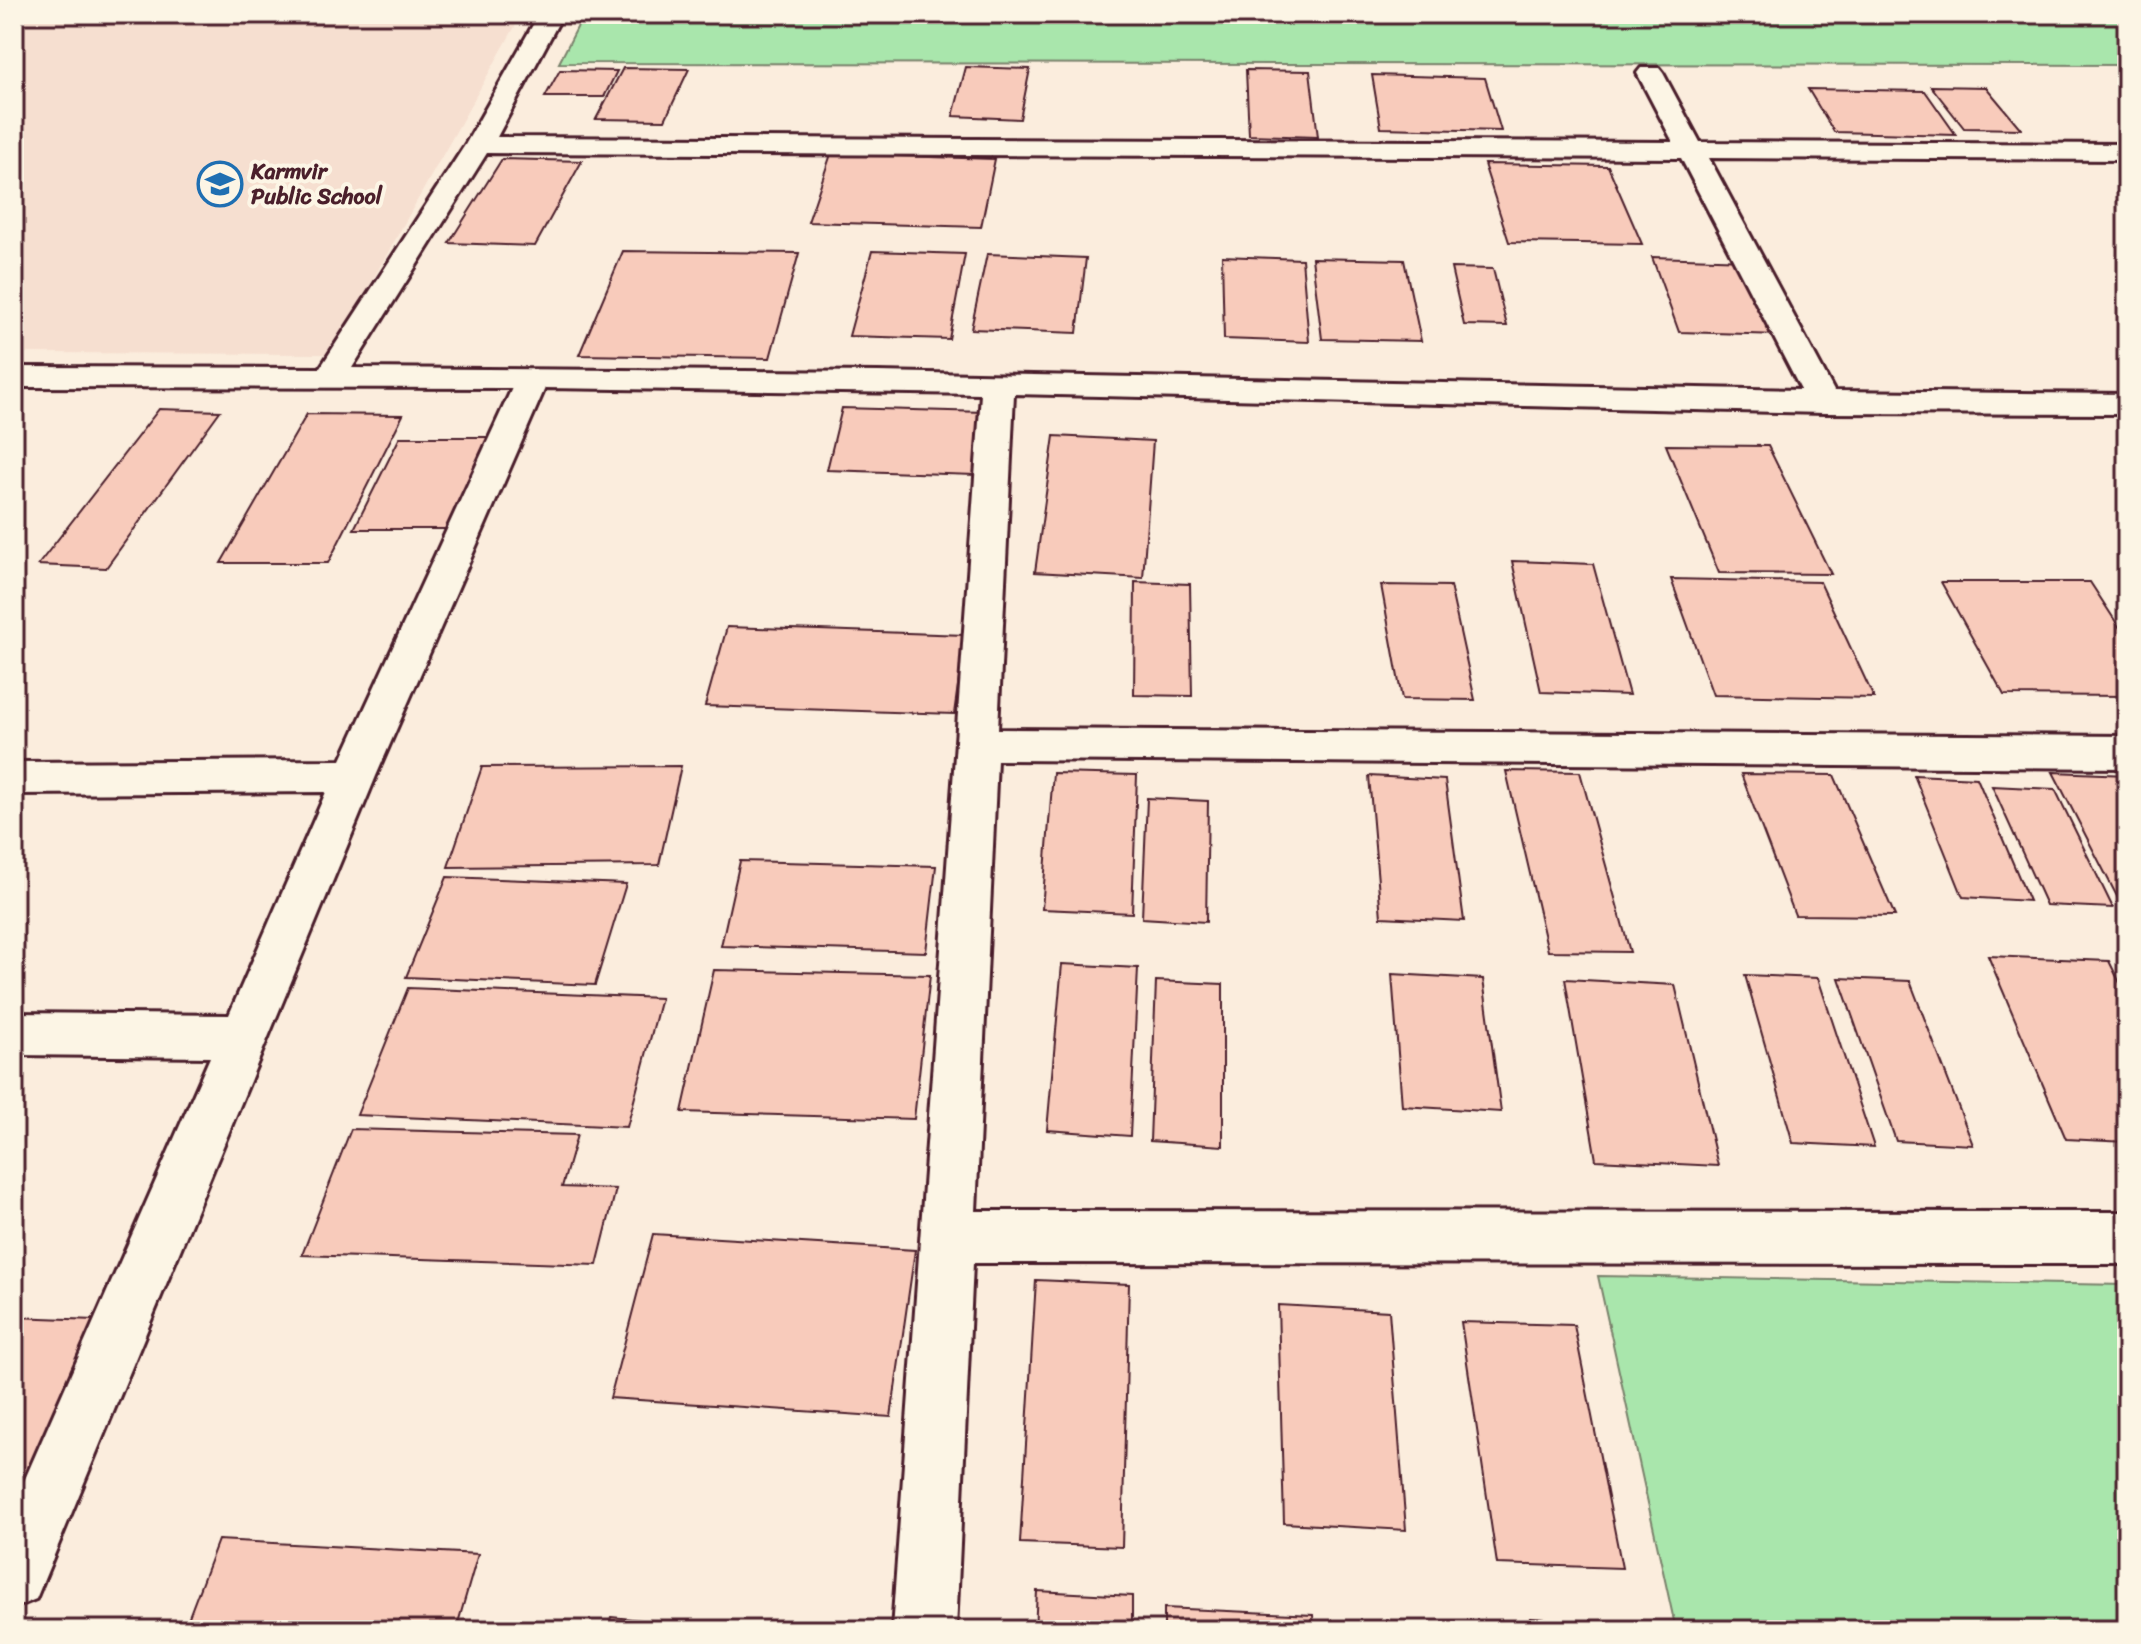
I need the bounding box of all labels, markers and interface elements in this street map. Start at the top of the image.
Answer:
place label: Karmvir Public School [250,152,383,216]
school or university icon: Karmvir Public School [196,160,244,208]

